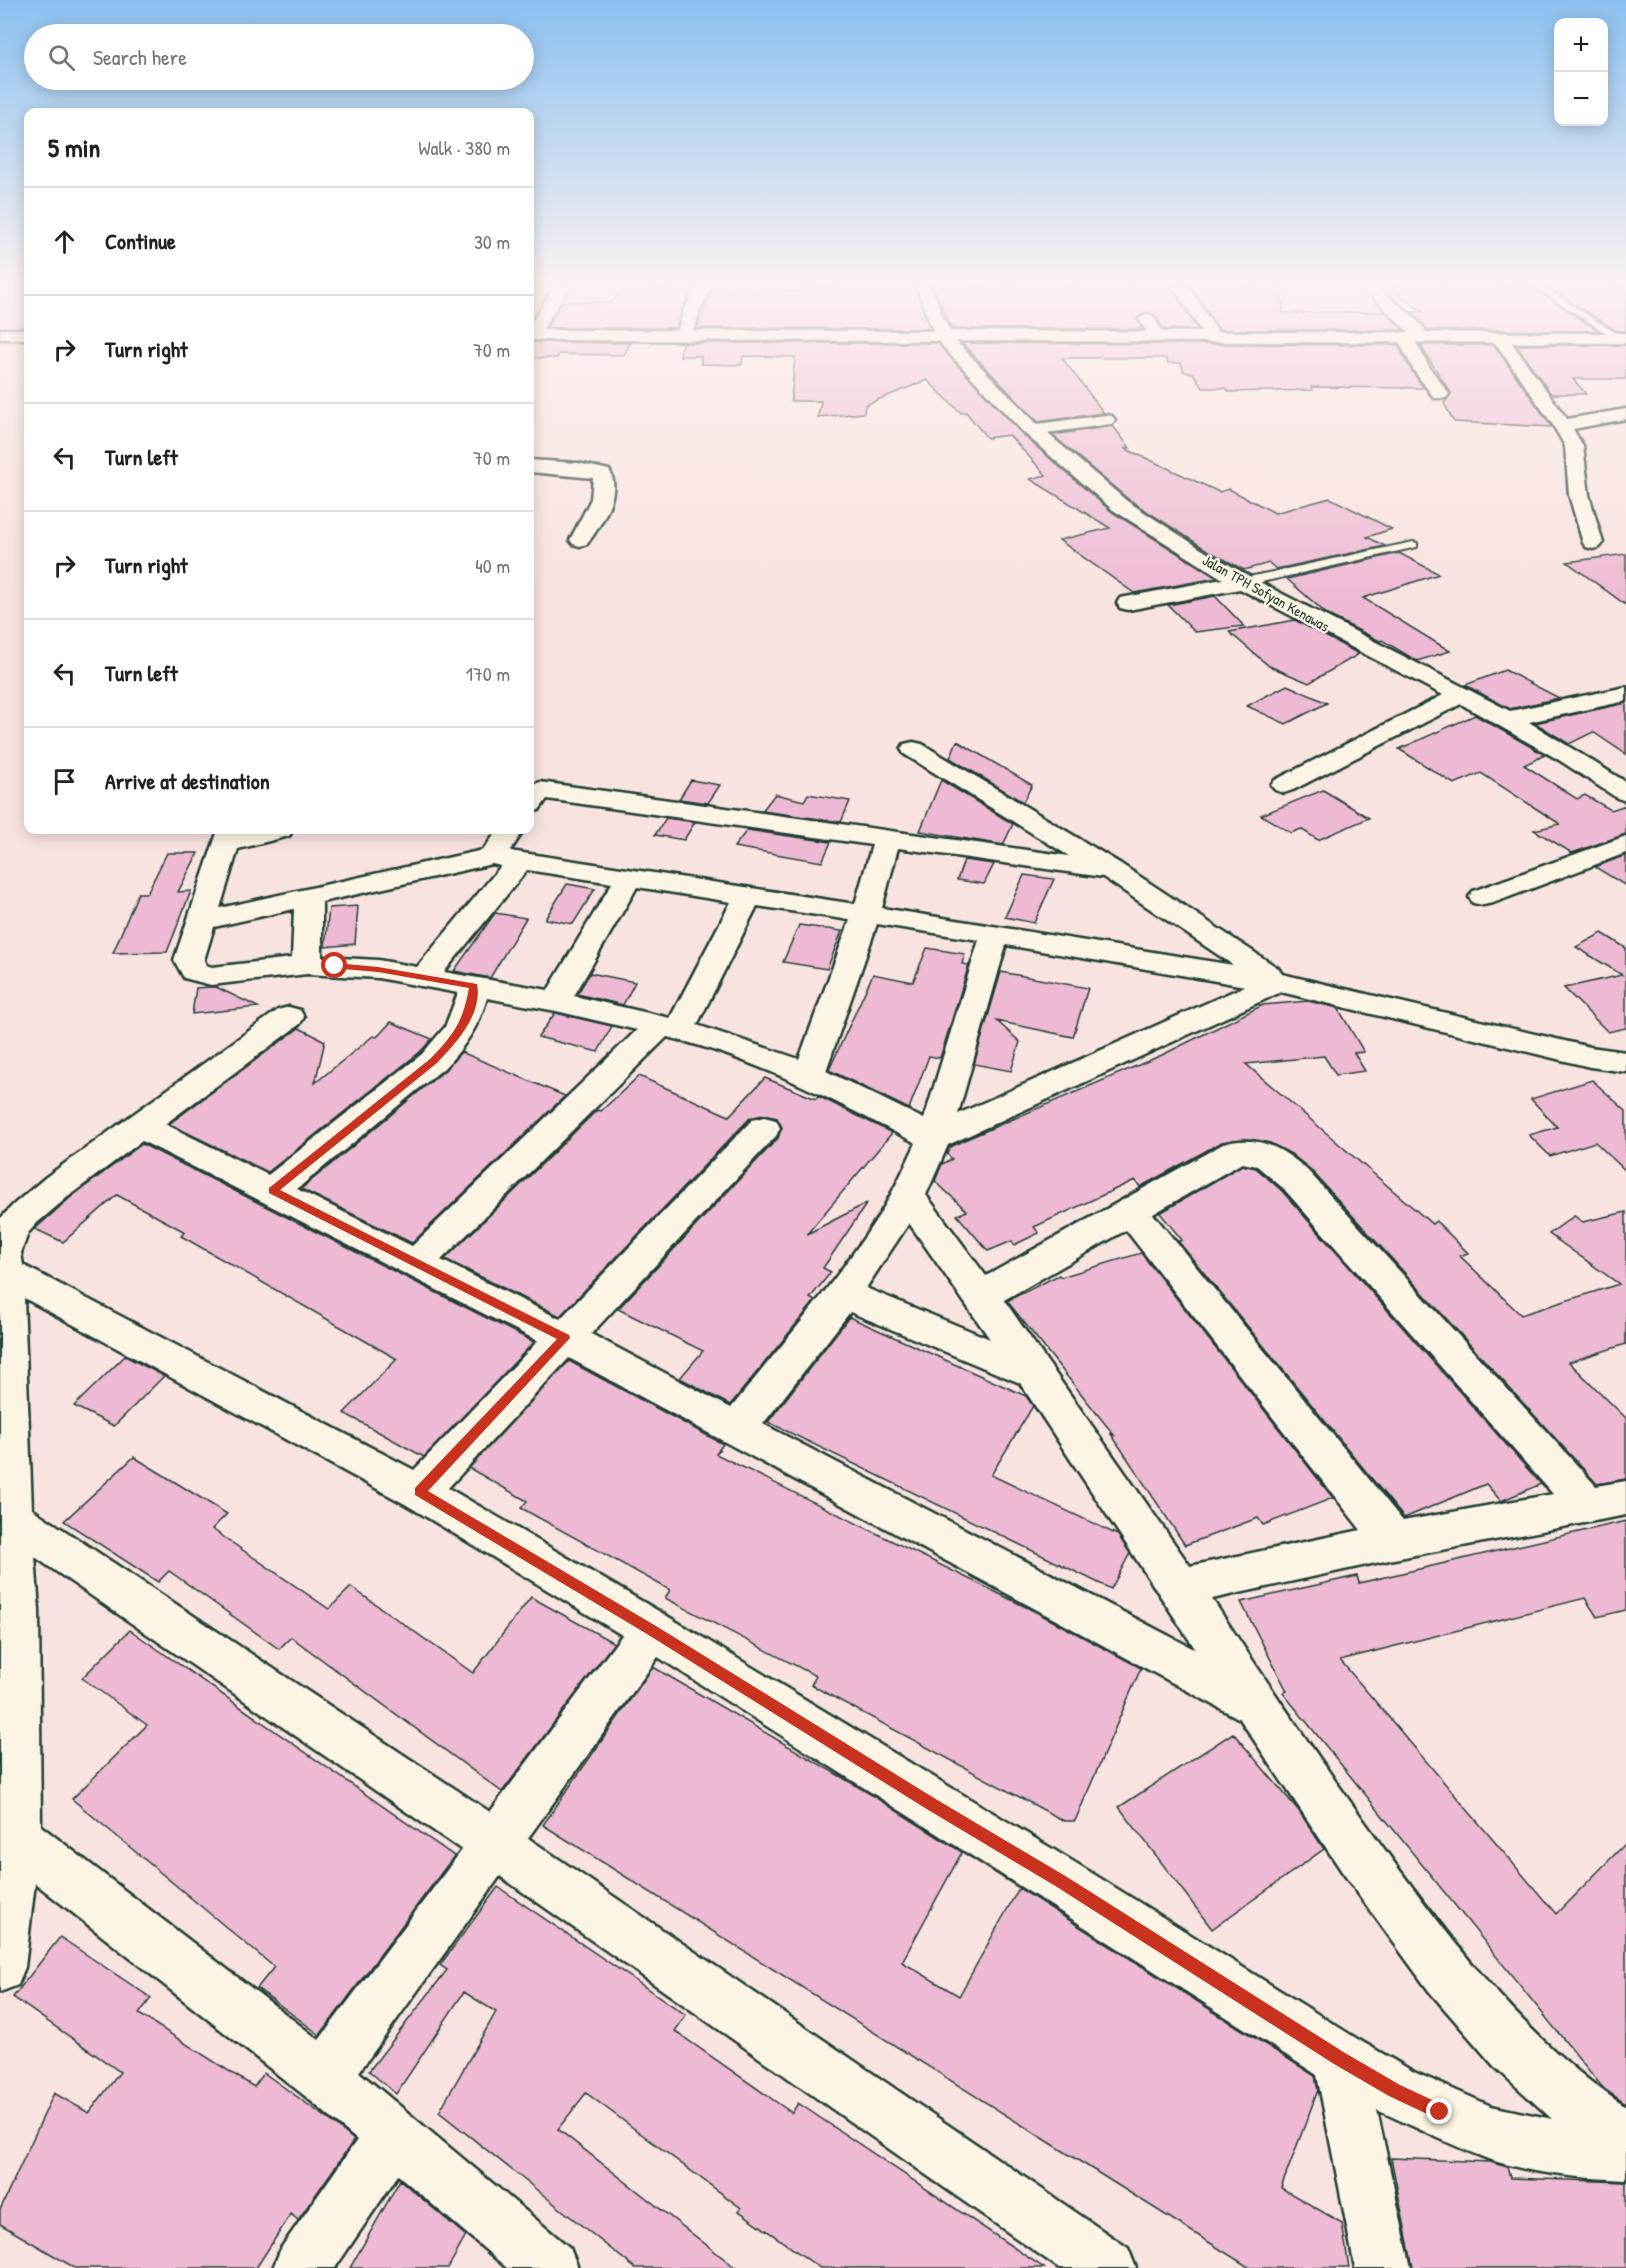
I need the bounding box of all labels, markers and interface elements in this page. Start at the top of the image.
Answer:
map controls [1554,18,1608,126]
button: + [1554,18,1608,72]
search box [24,24,534,90]
icon: search [45,41,78,74]
text: Search here [93,42,187,72]
button: − [1554,72,1608,126]
text: 5 min [48,130,100,165]
text: Walk · 380 m [418,134,510,161]
icon: ahead [48,225,81,258]
text: Continue [105,226,176,256]
text: 30 m [474,228,510,255]
icon: right [48,333,81,366]
text: Turn right [105,334,188,364]
text: 70 m [473,336,510,363]
icon: left [48,441,81,474]
text: Turn left [105,442,178,472]
text: 70 m [473,444,510,471]
icon: right [48,549,81,582]
street label: Jalan TPH Sofyan Kenawas [1199,549,1333,637]
text: Turn right [105,550,188,580]
text: 40 m [475,552,510,579]
icon: left [48,657,81,690]
text: Turn left [105,658,178,688]
text: 170 m [466,660,510,687]
icon: arrive [48,765,81,798]
text: Arrive at destination [105,766,270,796]
route start [321,952,347,978]
route end [1426,2098,1452,2124]

